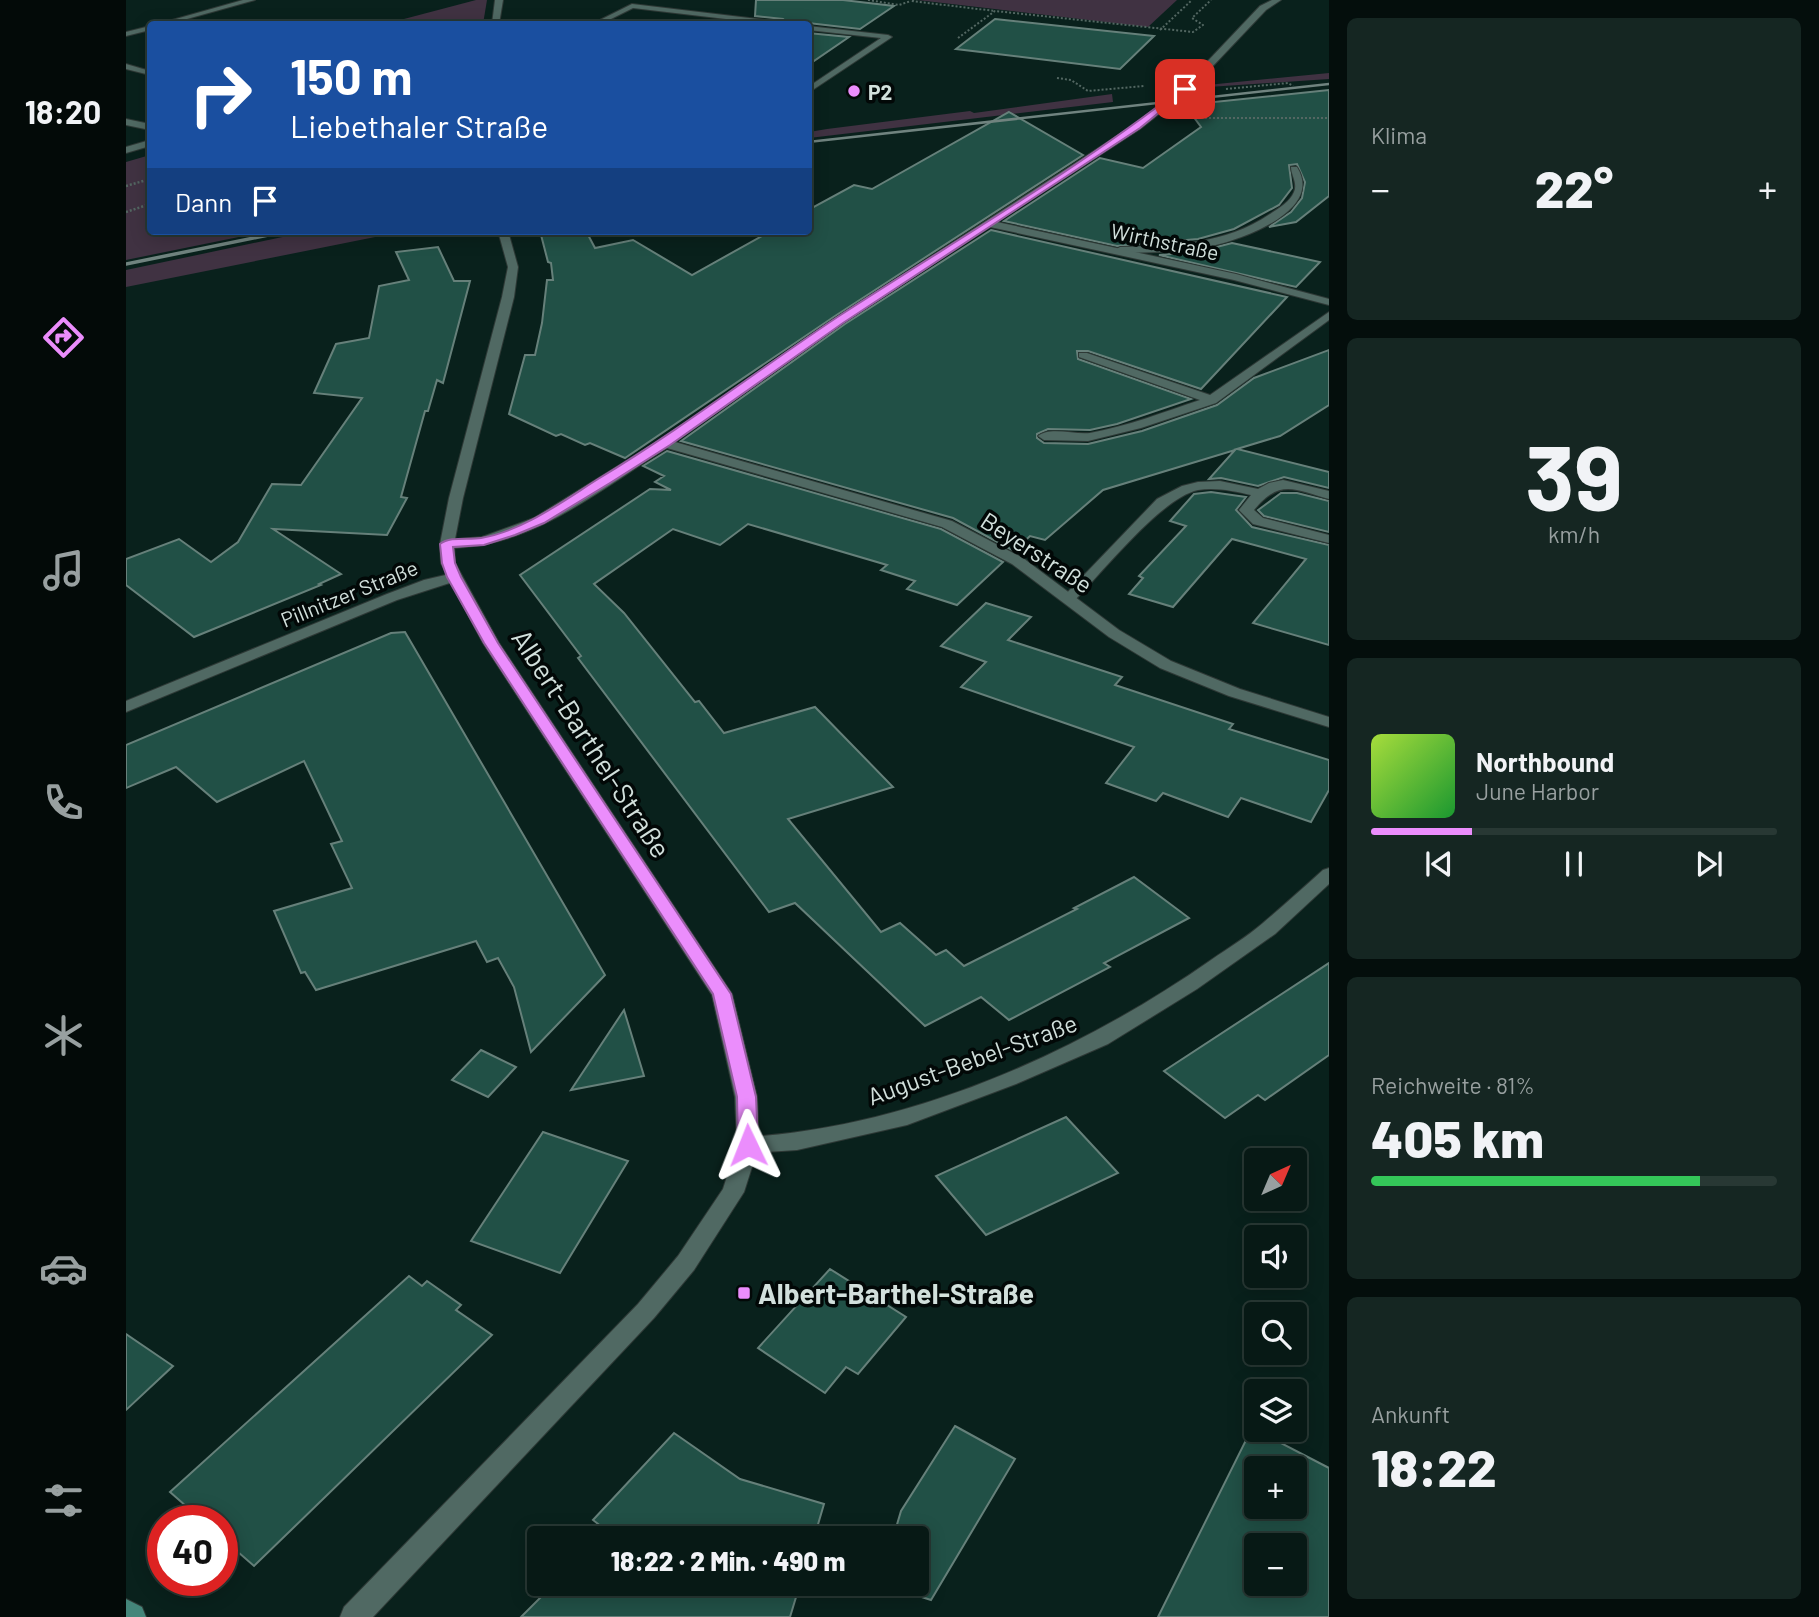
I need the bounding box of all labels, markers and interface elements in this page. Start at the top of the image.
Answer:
text: 150 m [290,46,412,105]
icon: right [175,49,266,140]
pin [1155,59,1215,119]
icon: arrive [1166,70,1204,108]
place label: P2 [868,79,892,104]
marker: P2 [846,83,862,99]
text: 18:20 [25,92,101,130]
text: Liebethaler Straße [290,106,548,144]
text: Klima [1371,121,1427,149]
text: 22° [1535,156,1613,218]
text: − [1371,165,1390,211]
text: + [1758,165,1777,211]
icon: arrive [246,182,284,220]
text: Dann [175,186,232,217]
street label: Wirthstraße [1109,217,1221,265]
icon: directions [39,313,88,362]
text: 39 [1525,420,1623,529]
street label: Beyerstraße [976,505,1098,599]
text: km/h [1548,520,1600,548]
icon: music [39,546,88,595]
street label: Pillnitzer Straße [277,554,421,632]
street label: Albert-Barthel-Straße [505,622,679,864]
text: Northbound [1476,746,1614,777]
text: June Harbor [1476,777,1599,805]
icon: phone [39,778,88,827]
icon: previous [1420,845,1458,883]
icon: pause [1555,845,1593,883]
icon: next [1690,845,1728,883]
street label: August-Bebel-Straße [863,1008,1081,1110]
icon: climate [39,1011,88,1060]
text: Reichweite · 81% [1371,1071,1535,1099]
text: 405 km [1371,1106,1544,1168]
position arrow [711,1108,785,1182]
north arrow [1244,1148,1307,1211]
map controls [1244,1148,1307,1596]
button: sound [1244,1225,1307,1288]
icon: car [39,1244,88,1293]
place label: Albert-Barthel-Straße [758,1276,1034,1310]
marker: Albert-Barthel-Straße [736,1285,752,1301]
button: search [1244,1302,1307,1365]
button: layers [1244,1379,1307,1442]
text: Ankunft [1371,1400,1450,1428]
text: 18:22 [1371,1435,1496,1497]
button: + [1244,1456,1307,1519]
icon: filters [39,1476,88,1525]
speed limit sign: 40 [147,1505,238,1596]
button: − [1244,1533,1307,1596]
text: 18:22 · 2 Min. · 490 m [611,1545,845,1576]

